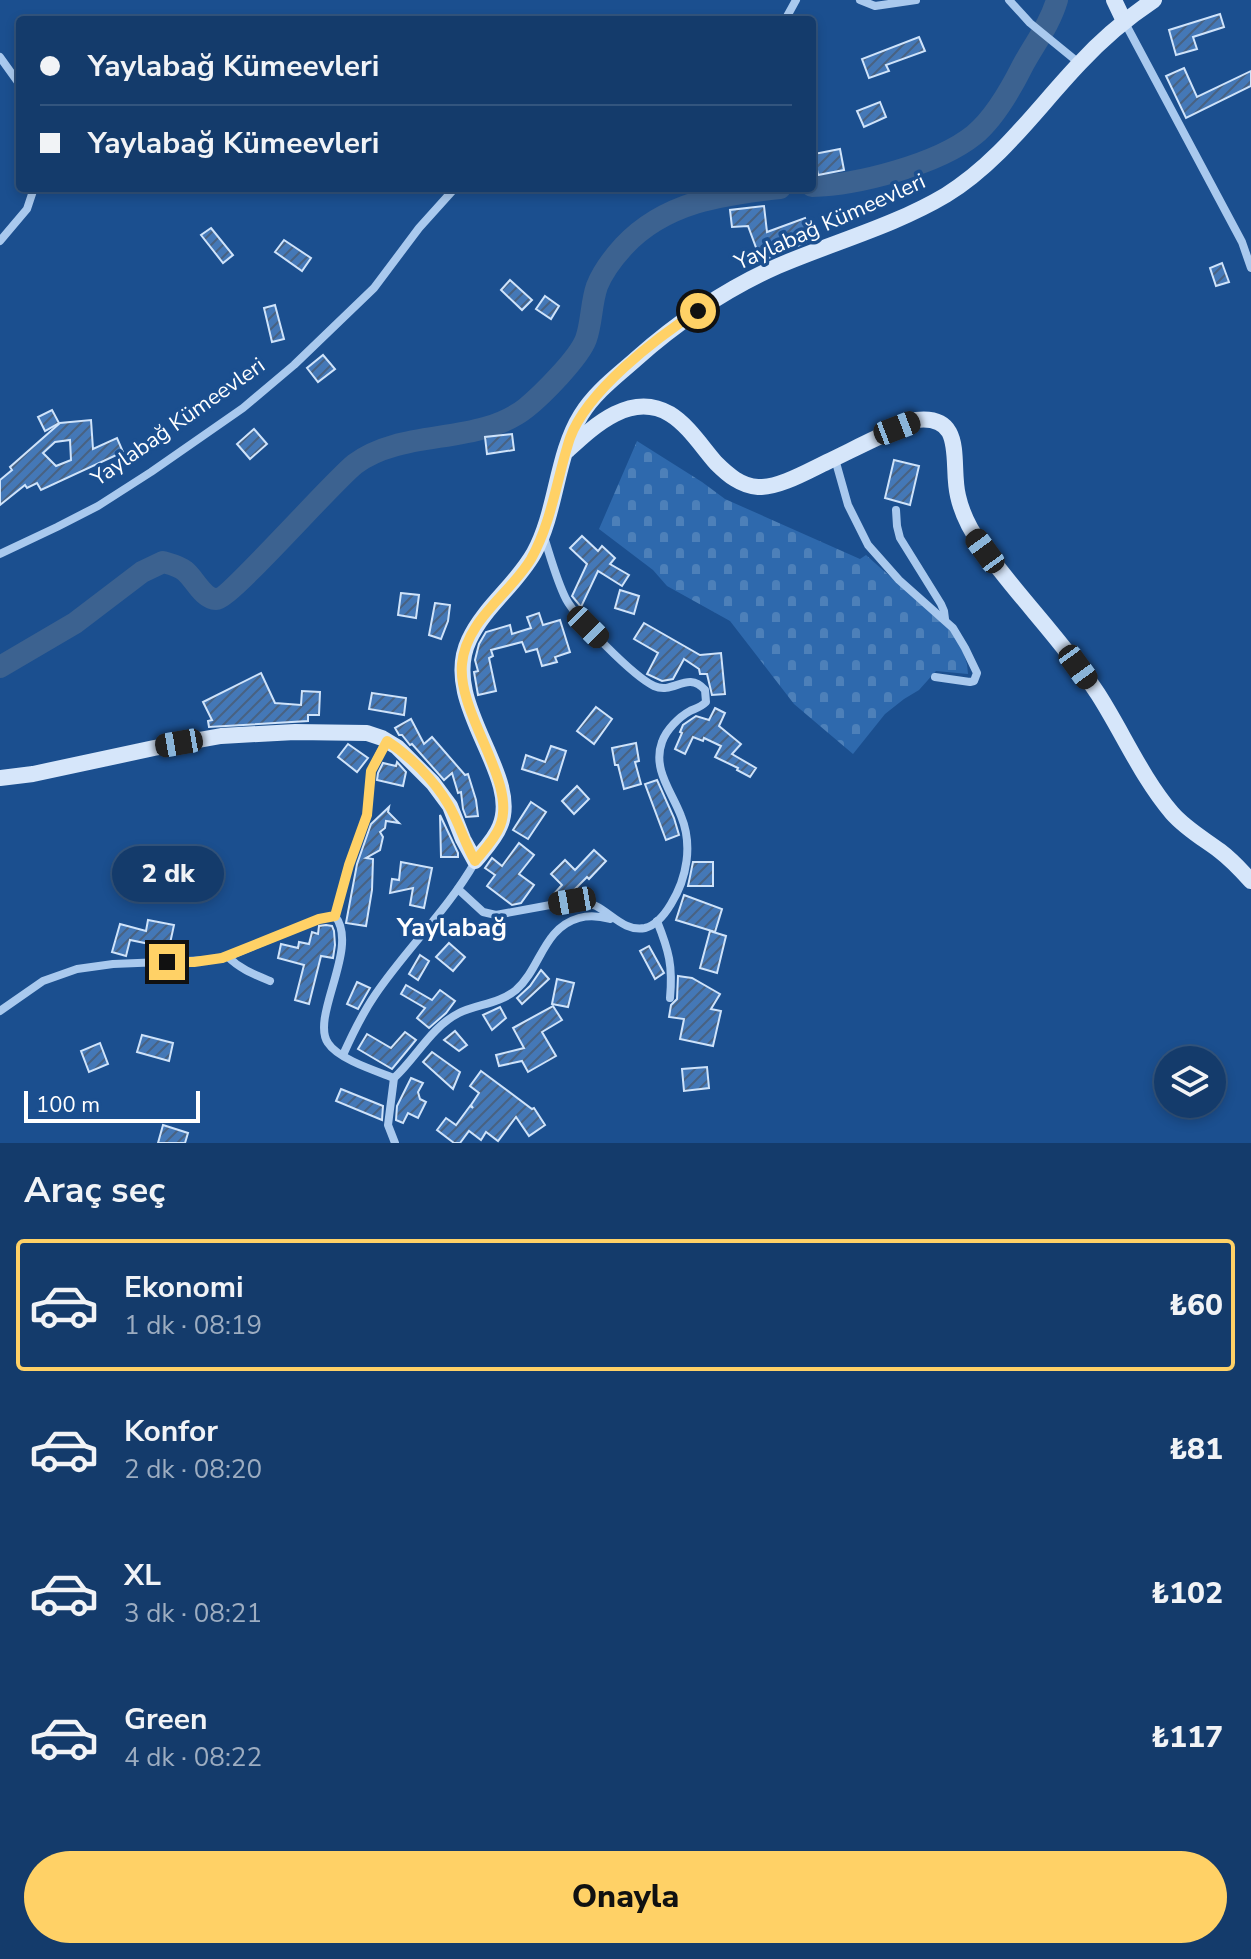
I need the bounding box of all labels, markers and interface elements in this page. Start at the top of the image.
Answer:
text: Yaylabağ Kümeevleri [88,46,379,87]
text: Yaylabağ Kümeevleri [88,123,379,164]
street label: Yaylabağ Kümeevleri [729,166,930,278]
route start [680,293,716,329]
street label: Yaylabağ Kümeevleri [84,351,271,494]
car [870,408,924,448]
car [961,525,1009,577]
car [563,602,613,652]
car [1054,641,1102,693]
car [153,727,205,759]
callout: 2 dk [111,846,223,902]
text: 2 dk [141,856,195,891]
car [546,885,598,917]
district label: Yaylabağ [396,910,507,945]
route end [149,944,185,980]
map controls [1154,1046,1226,1118]
button: layers [1154,1046,1226,1118]
scale bar [24,1087,200,1123]
text: 100 m [36,1090,100,1120]
text: Araç seç [24,1166,165,1215]
text: Ekonomi [124,1267,244,1308]
icon: car [28,1269,100,1341]
text: ₺60 [1169,1285,1223,1326]
text: 1 dk · 08:19 [124,1308,262,1343]
text: Konfor [124,1411,218,1452]
icon: car [28,1413,100,1485]
text: ₺81 [1169,1429,1223,1470]
text: 2 dk · 08:20 [124,1452,262,1487]
text: XL [124,1555,161,1596]
icon: car [28,1557,100,1629]
text: ₺102 [1151,1573,1223,1614]
text: 3 dk · 08:21 [124,1596,262,1631]
text: Green [124,1699,208,1740]
icon: car [28,1701,100,1773]
text: ₺117 [1151,1717,1223,1758]
text: 4 dk · 08:22 [124,1740,262,1775]
button: Onayla [24,1851,1227,1943]

